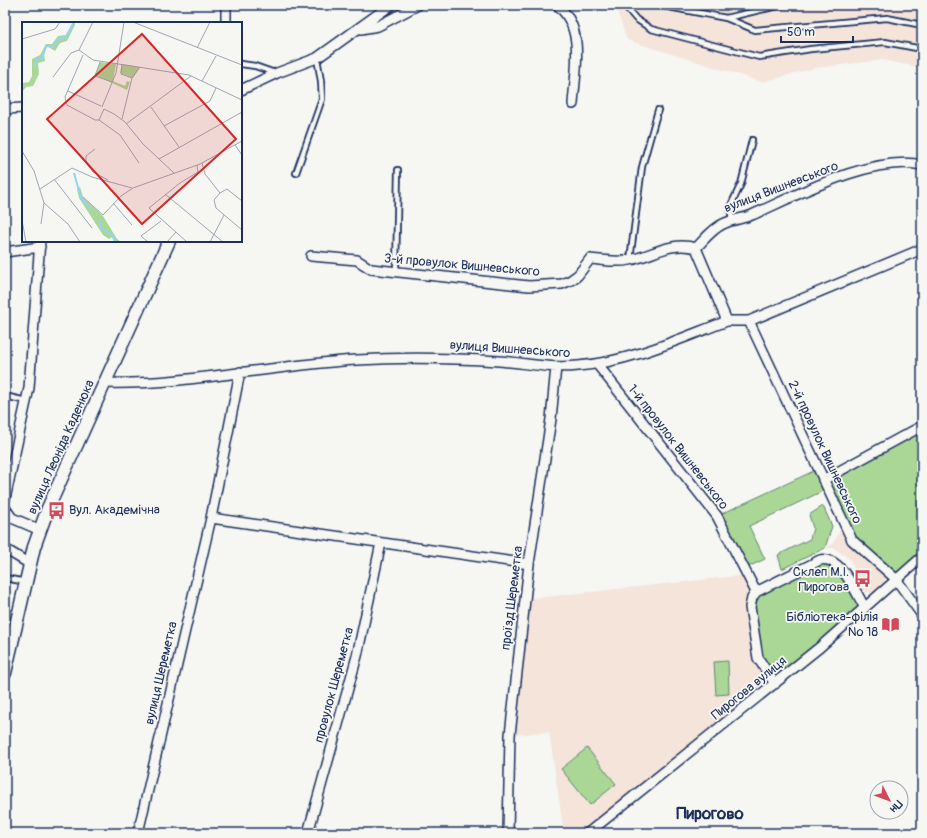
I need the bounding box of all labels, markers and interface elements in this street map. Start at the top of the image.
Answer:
scale bar [781,18,853,44]
inset map [22,22,242,242]
text: 50 m [787,25,815,40]
street label: вулиця Вишневського [722,158,840,216]
street label: 3-й провулок Вишневського [383,250,541,280]
street label: вулиця Вишневського [449,337,571,361]
street label: вулиця Леоніда Каденюка [24,377,98,517]
street label: 2-й провулок Вишневського [785,378,865,526]
street label: 1-й провулок Вишневського [624,381,732,513]
bus stop icon: Вул. Академічна [46,500,66,520]
place label: Вул. Академічна [69,502,160,518]
street label: проїзд Шереметка [498,545,526,651]
place label: Склеп М.І. Пирогова [793,564,849,595]
bus stop icon: Склеп М.І. Пирогова [852,569,872,589]
place label: Бібліотека-філія № 18 [786,609,878,640]
library icon: Бібліотека-філія № 18 [881,614,901,634]
street label: вулиця Шереметка [141,620,181,726]
street label: провулок Шереметка [311,626,357,744]
street label: Пирогова вулиця [708,653,790,723]
north arrow [869,780,909,820]
text: Пн [887,798,905,816]
district label: Пирогово [676,803,744,824]

